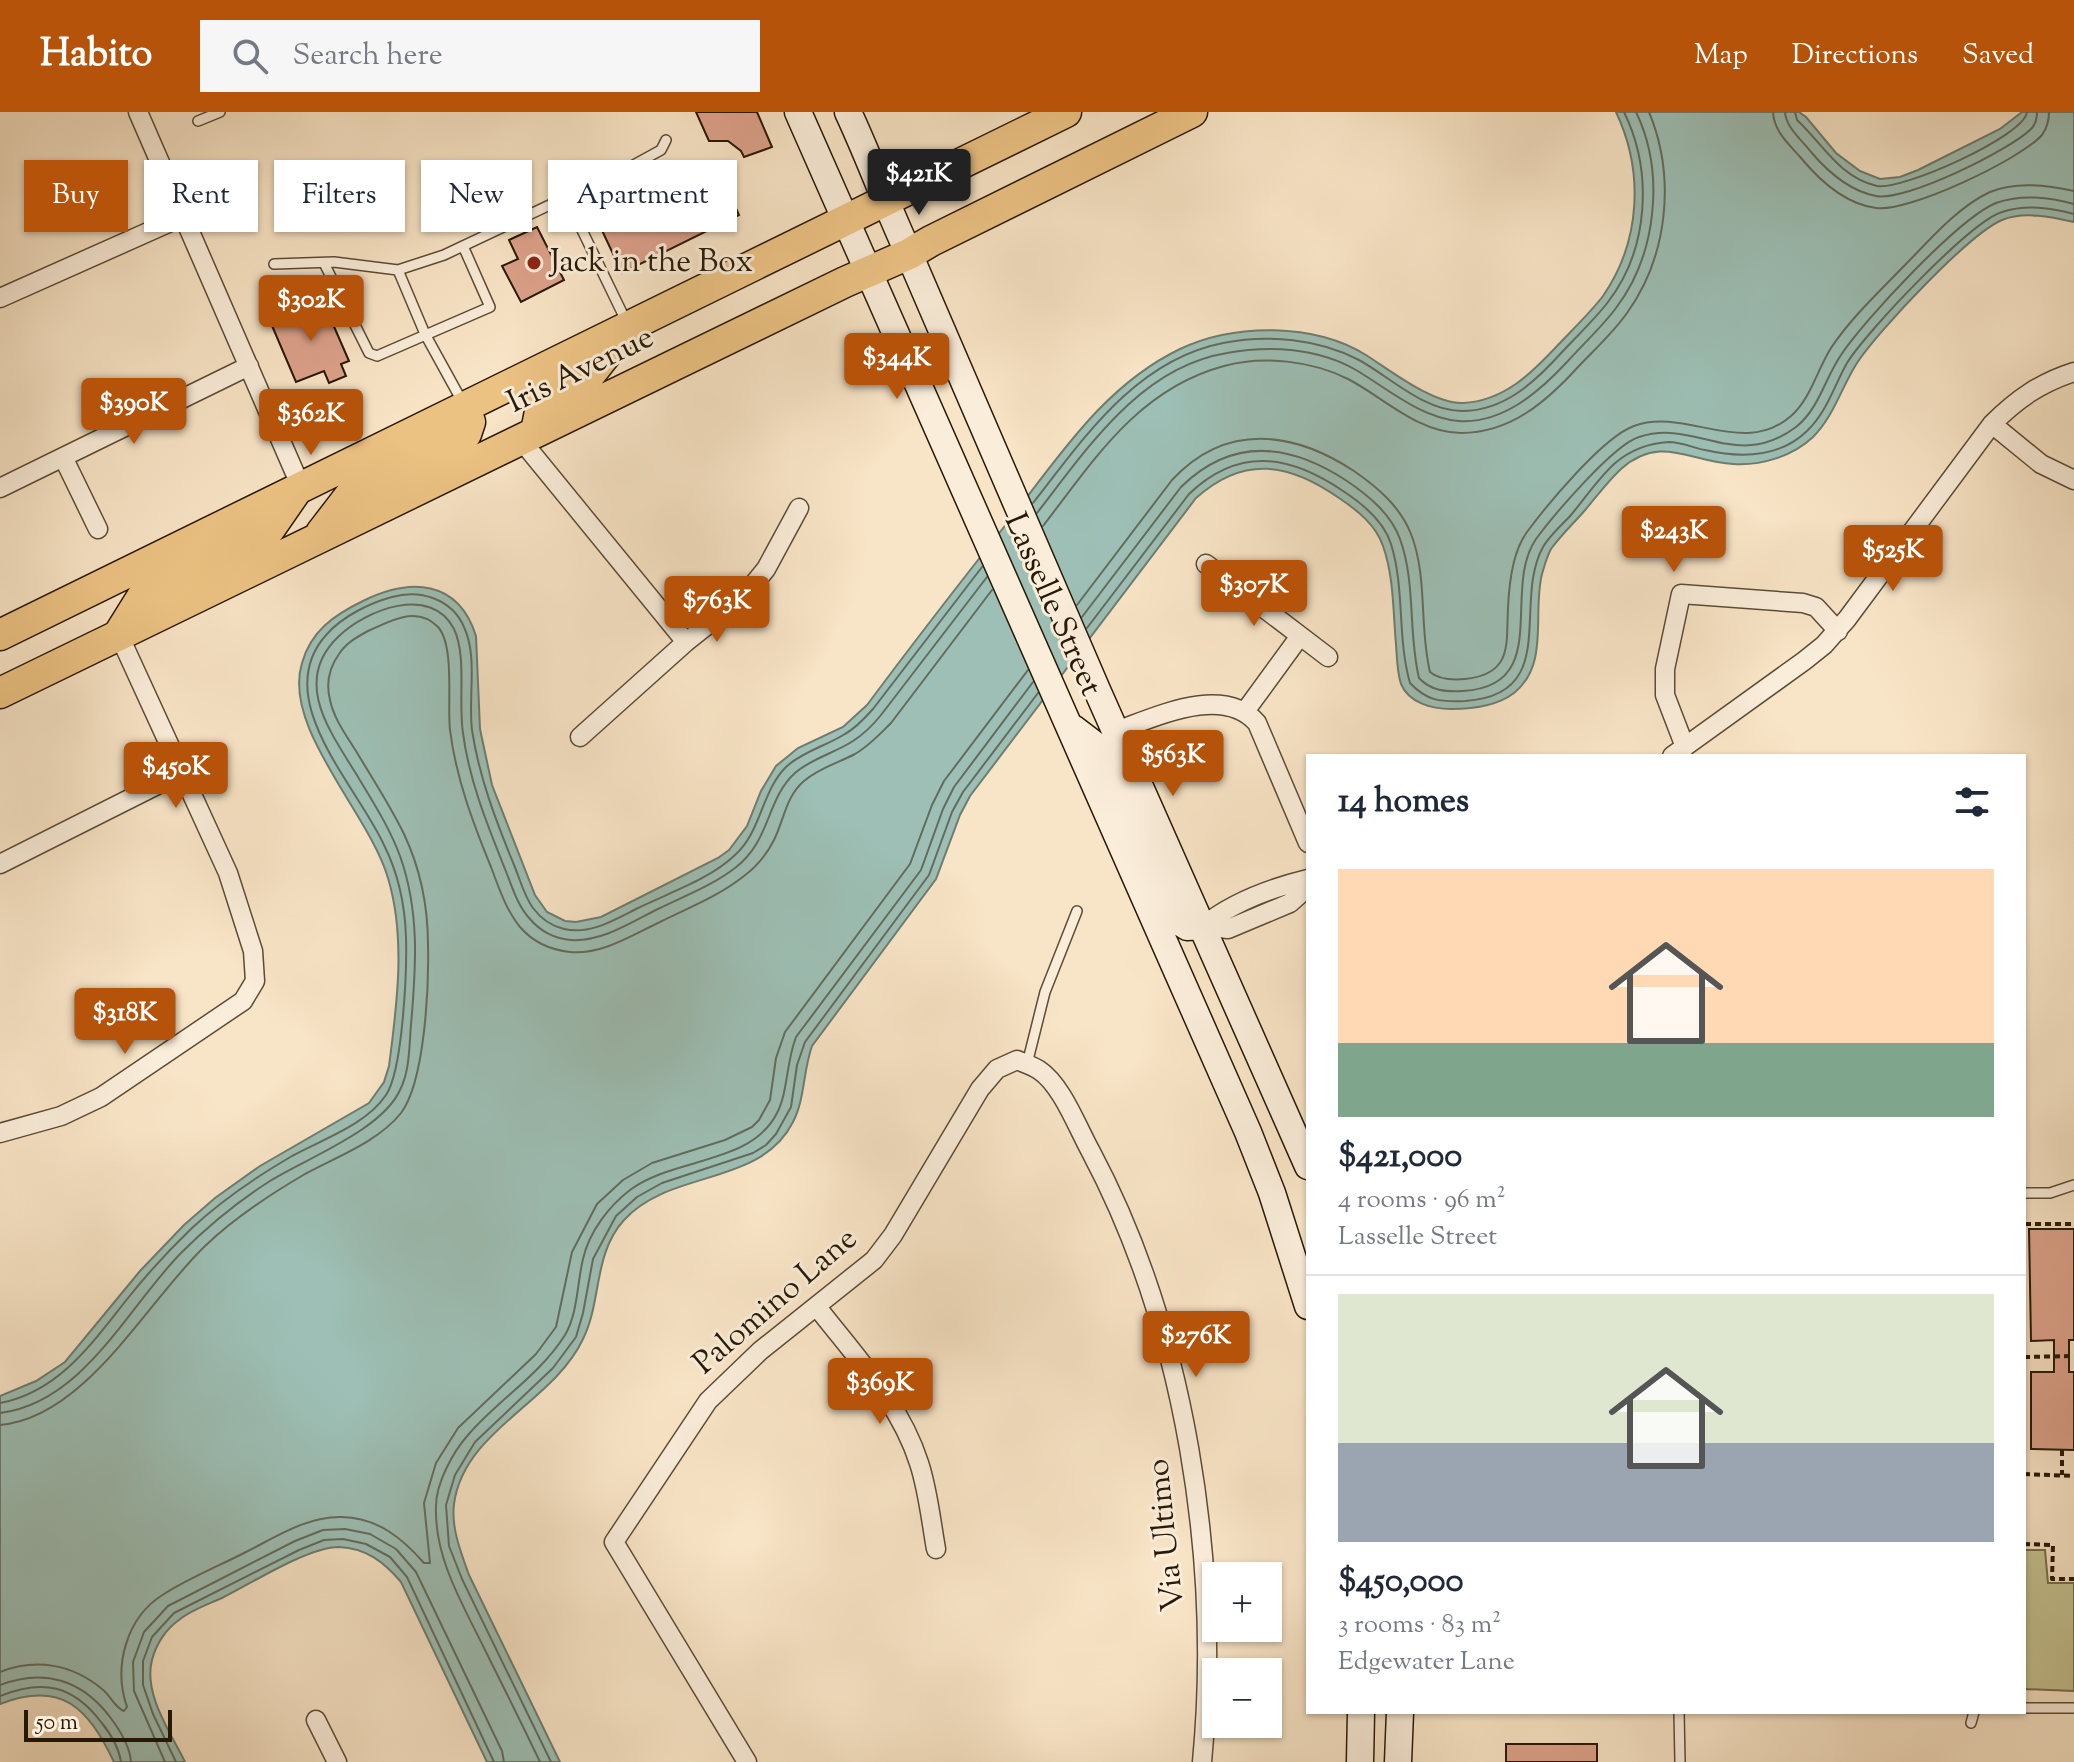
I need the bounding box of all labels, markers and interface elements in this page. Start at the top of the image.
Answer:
search box [200,20,760,92]
text: Habito [40,29,152,83]
icon: search [228,34,272,78]
text: Search here [292,35,443,78]
text: Map [1694,36,1748,76]
text: Directions [1792,36,1918,76]
text: Saved [1962,36,2034,76]
pin: $421K [863,149,975,217]
text: $421K [886,156,952,193]
chip: Buy [24,160,128,232]
chip: Rent [144,160,258,232]
chip: Filters [274,160,405,232]
chip: New [421,160,532,232]
chip: Apartment [548,160,737,232]
place label: Jack in the Box [548,240,753,286]
marker: Jack in the Box [525,254,543,272]
pin: $302K [255,275,367,343]
text: $302K [277,282,345,319]
street label: Iris Avenue [500,316,662,426]
pin: $344K [841,333,953,401]
text: $344K [862,340,932,377]
pin: $390K [78,378,190,446]
text: $390K [99,385,169,422]
pin: $362K [255,389,367,457]
text: $362K [277,396,345,433]
street label: Lasselle Street [991,506,1113,704]
pin: $243K [1618,506,1730,574]
text: $243K [1640,513,1708,550]
pin: $525K [1837,525,1949,593]
text: $525K [1862,532,1924,569]
pin: $307K [1198,560,1310,628]
text: $307K [1219,567,1289,604]
pin: $763K [661,576,773,644]
text: $763K [682,583,752,620]
pin: $563K [1117,730,1229,798]
text: $563K [1140,737,1206,774]
pin: $450K [120,742,232,810]
text: $450K [142,749,210,786]
text: 14 homes [1338,778,1469,827]
icon: filters [1950,780,1994,824]
icon: home [1594,921,1738,1065]
pin: $318K [69,988,181,1056]
text: $318K [92,995,158,1032]
text: $421,000 [1338,1133,1462,1182]
text: 4 rooms · 96 m² [1338,1182,1506,1219]
street label: Palomino Lane [684,1218,868,1386]
text: Lasselle Street [1338,1219,1497,1256]
pin: $276K [1140,1311,1252,1379]
text: $276K [1161,1318,1231,1355]
icon: home [1594,1346,1738,1490]
pin: $369K [824,1358,936,1426]
text: $369K [846,1365,914,1402]
street label: Via Ultimo [1136,1457,1198,1613]
text: $450,000 [1338,1558,1463,1607]
map controls [1202,1562,1282,1738]
button: + [1202,1562,1282,1642]
text: 3 rooms · 83 m² [1338,1607,1501,1644]
text: Edgewater Lane [1338,1644,1515,1681]
button: − [1202,1658,1282,1738]
scale bar [24,1706,172,1742]
text: 50 m [36,1708,78,1740]

